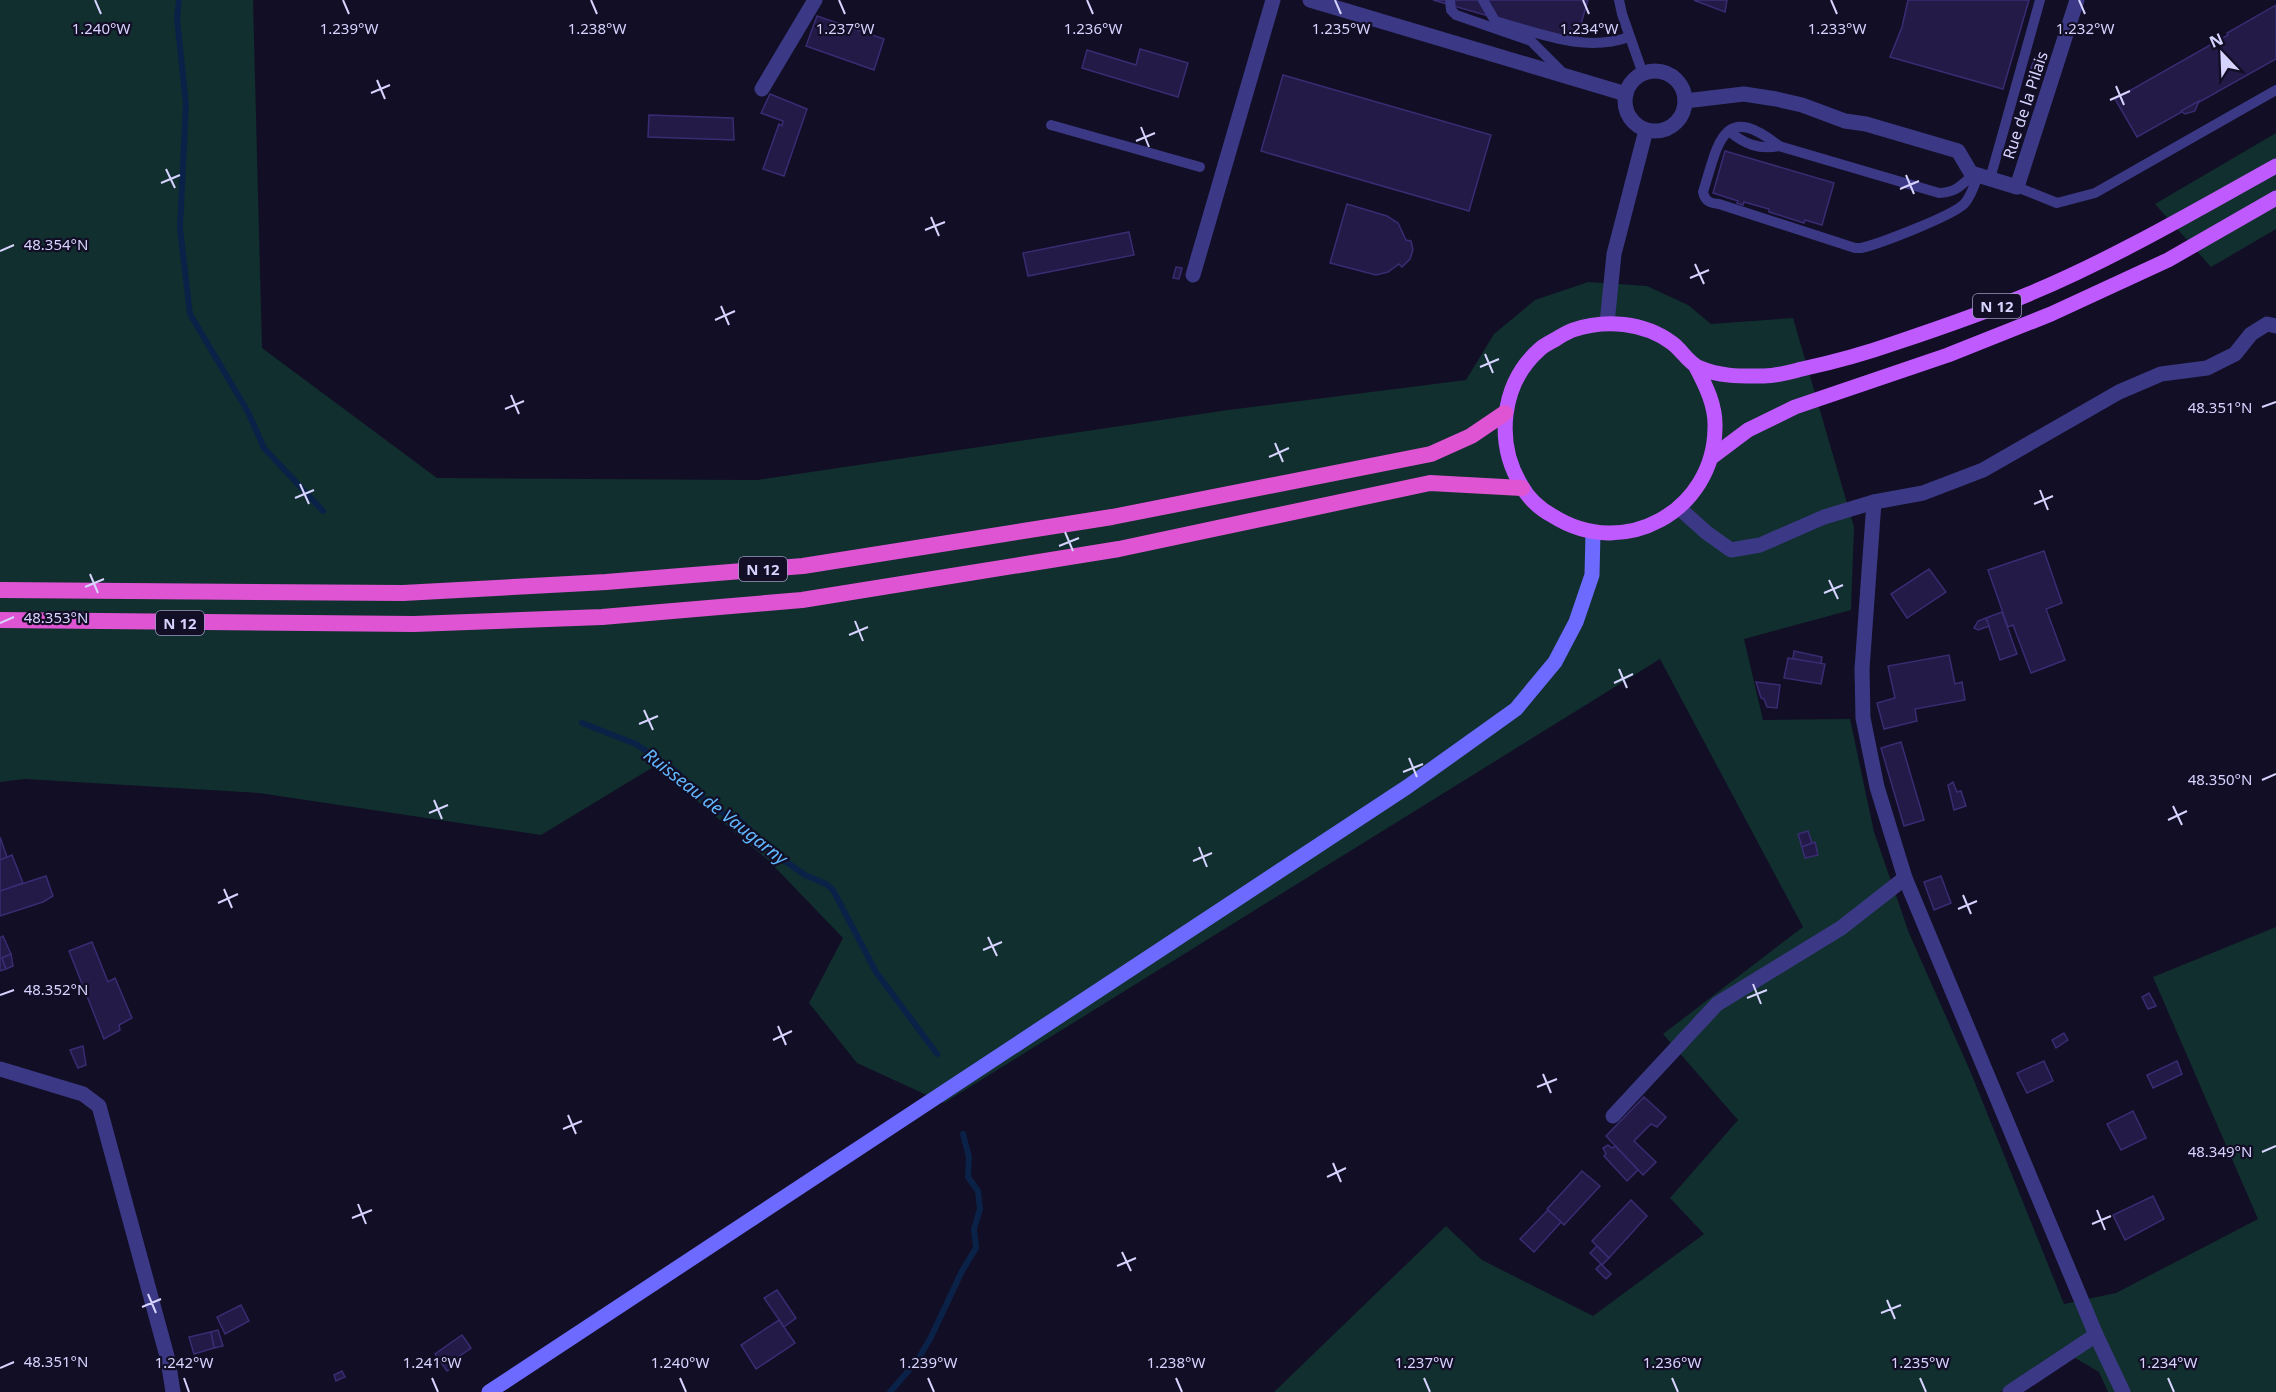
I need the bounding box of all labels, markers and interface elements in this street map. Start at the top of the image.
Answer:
text: 1.240°W [72,18,130,38]
text: 1.239°W [320,18,378,38]
text: 1.238°W [568,18,626,38]
text: 1.237°W [816,18,874,38]
text: 1.236°W [1064,18,1122,38]
text: 1.235°W [1312,18,1370,38]
text: 1.234°W [1560,18,1618,38]
text: 1.233°W [1808,18,1866,38]
text: 1.232°W [2056,18,2114,38]
north arrow [2192,24,2252,84]
text: N [2206,28,2226,53]
street label: Rue de la Pilais [1997,48,2053,162]
text: 48.354°N [24,234,88,254]
road number: N 12 [1973,294,2021,318]
text: 48.351°N [2188,397,2252,417]
road number: N 12 [739,557,787,581]
text: 48.353°N [24,607,88,627]
road number: N 12 [156,611,204,635]
water label: Ruisseau de Vaugarny [639,742,794,871]
text: 48.350°N [2188,769,2252,789]
text: 48.352°N [24,979,88,999]
text: 48.349°N [2188,1141,2252,1161]
text: 48.351°N [24,1351,88,1371]
text: 1.242°W [155,1352,213,1372]
text: 1.241°W [403,1352,461,1372]
text: 1.240°W [651,1352,709,1372]
text: 1.239°W [899,1352,957,1372]
text: 1.238°W [1147,1352,1205,1372]
text: 1.237°W [1395,1352,1453,1372]
text: 1.236°W [1643,1352,1701,1372]
text: 1.235°W [1891,1352,1949,1372]
text: 1.234°W [2139,1352,2197,1372]

